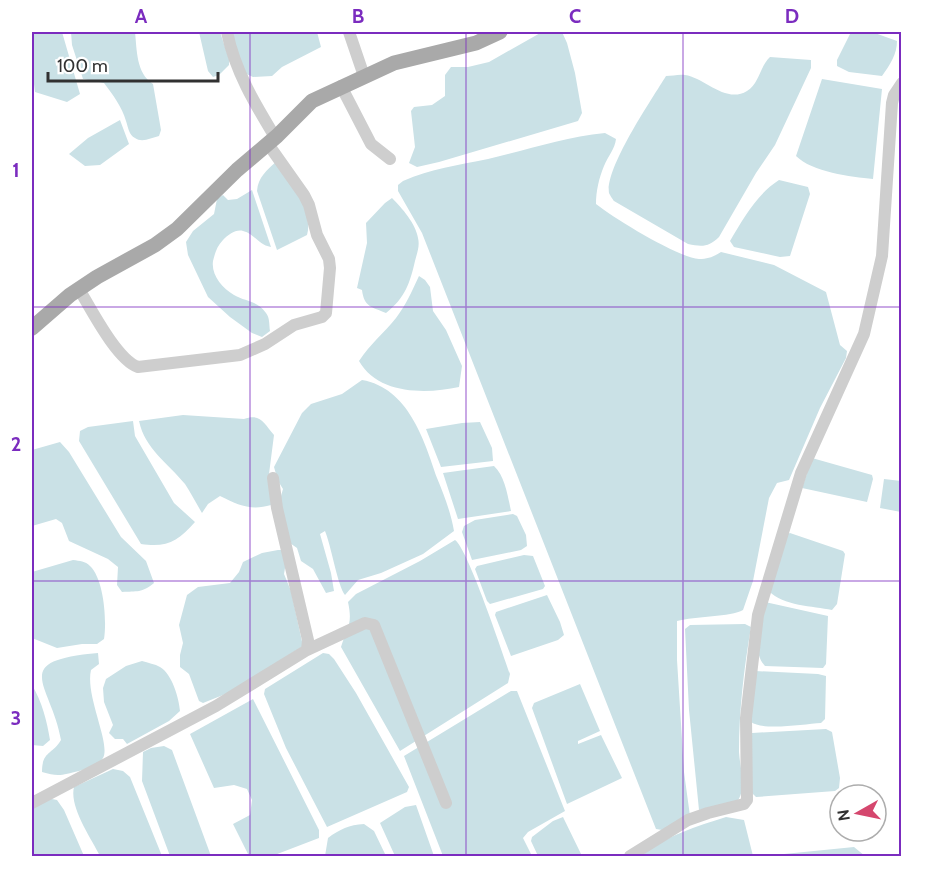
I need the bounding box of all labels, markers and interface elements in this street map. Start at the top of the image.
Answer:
text: A [135,4,148,28]
text: B [352,4,364,28]
text: C [569,4,581,28]
text: D [785,4,799,28]
scale bar [48,45,218,83]
text: 100 m [57,55,108,77]
text: 1 [12,158,20,182]
text: 2 [11,432,21,456]
text: 3 [11,706,21,730]
north arrow [828,783,888,843]
text: N [833,808,854,822]

